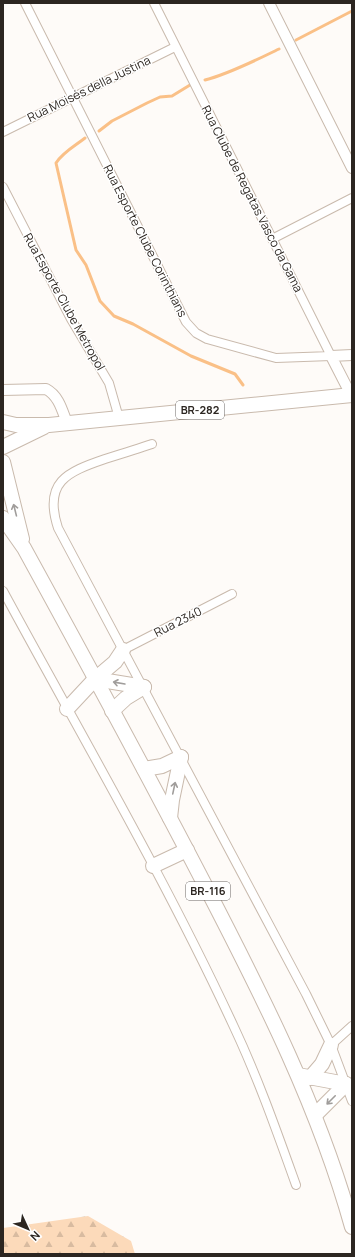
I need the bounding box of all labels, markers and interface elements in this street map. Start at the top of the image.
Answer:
street label: Rua Moisés della Justina [24,51,153,126]
street label: Rua Clube de Regatas Vasco da Gama [198,102,307,295]
street label: Rua Esporte Clube Corinthians [99,162,191,320]
street label: Rua Esporte Clube Metropol [20,230,109,374]
road number: BR-282 [176,401,224,419]
one-way arrow [11,504,18,517]
street label: Rua 2340 [151,602,205,641]
one-way arrow [113,679,126,687]
one-way arrow [171,781,179,794]
road number: BR-116 [186,882,230,900]
one-way arrow [326,1095,336,1105]
north arrow [8,1209,48,1249]
text: N [27,1228,44,1244]

